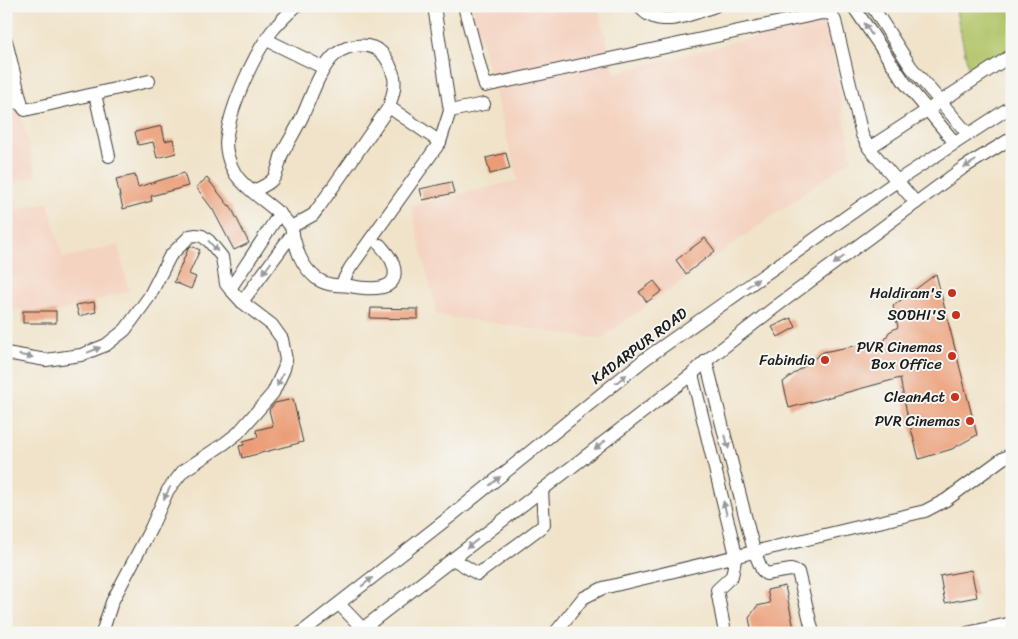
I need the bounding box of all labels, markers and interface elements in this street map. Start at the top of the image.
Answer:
one-way arrow [863,22,872,35]
one-way arrow [964,159,977,168]
one-way arrow [208,240,219,253]
one-way arrow [832,255,846,265]
one-way arrow [262,261,273,274]
one-way arrow [746,279,759,289]
place label: Haldiram's [870,280,942,306]
marker: Haldiram's [946,287,958,299]
street label: KADARPUR ROAD [585,301,693,391]
place label: SODHI'S [888,302,947,328]
marker: SODHI'S [950,309,962,321]
place label: PVR Cinemas Box Office [857,334,943,377]
one-way arrow [87,346,102,354]
place label: Fabindia [759,347,815,373]
marker: PVR Cinemas Box Office [946,350,958,362]
one-way arrow [19,353,35,361]
marker: Fabindia [819,354,831,366]
one-way arrow [275,372,284,387]
one-way arrow [614,374,627,385]
place label: CleanAct [884,384,945,410]
marker: CleanAct [949,391,961,403]
place label: PVR Cinemas [875,408,961,434]
marker: PVR Cinemas [964,415,976,427]
one-way arrow [723,435,731,450]
one-way arrow [593,440,607,450]
one-way arrow [488,475,501,486]
one-way arrow [163,487,172,500]
one-way arrow [721,500,729,515]
one-way arrow [465,539,478,550]
one-way arrow [360,576,373,587]

